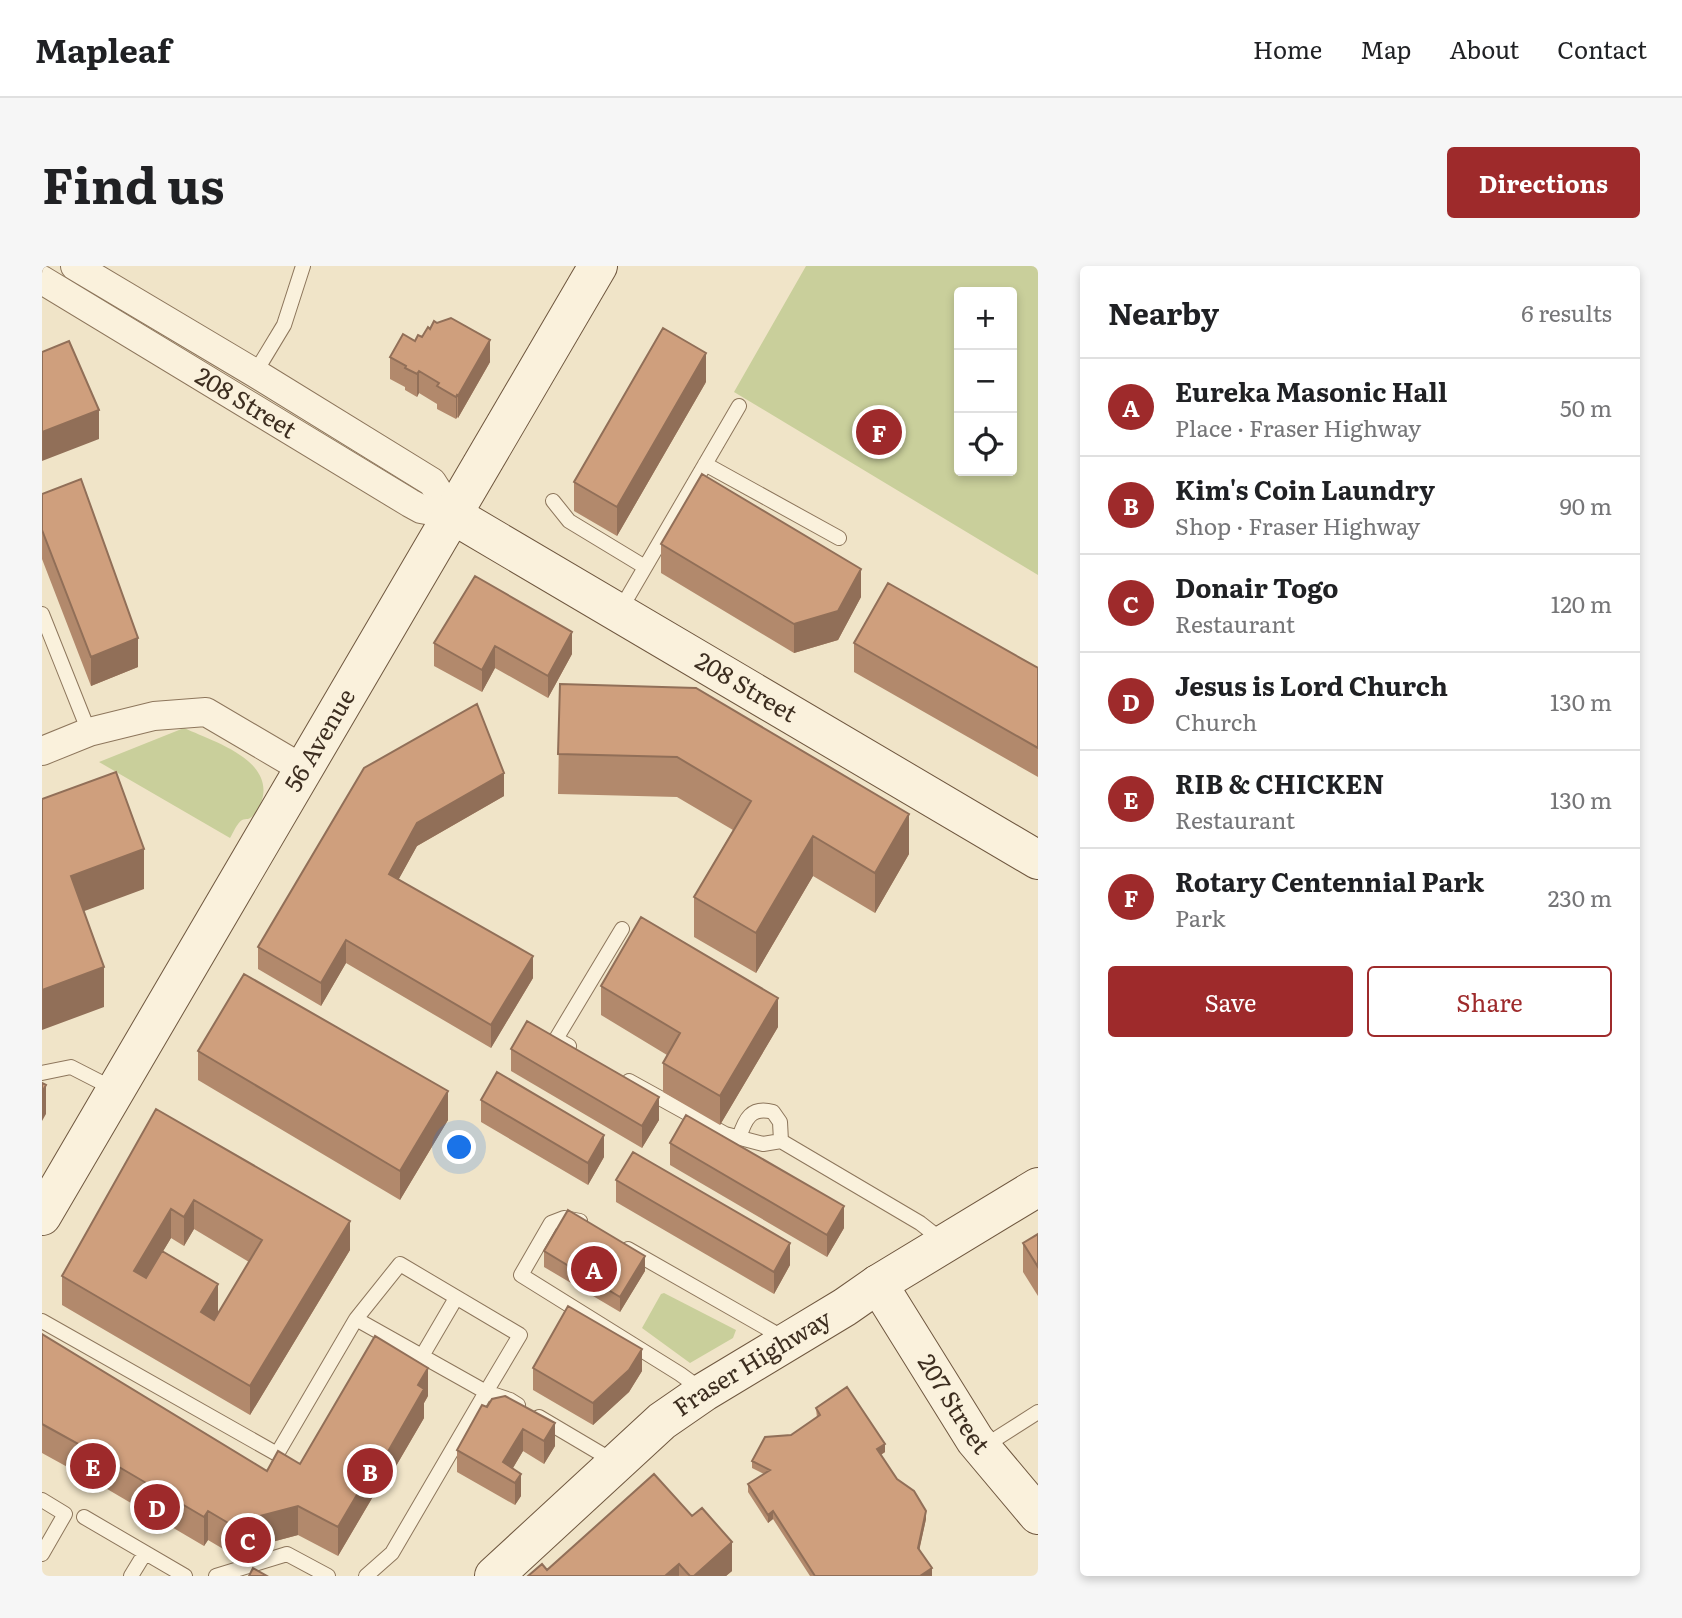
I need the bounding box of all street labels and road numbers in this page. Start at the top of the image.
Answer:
street label: 208 Street [190,357,304,446]
street label: 208 Street [690,642,805,729]
street label: 56 Avenue [274,681,362,797]
street label: Fraser Highway [665,1299,837,1423]
street label: 207 Street [911,1347,1000,1461]

